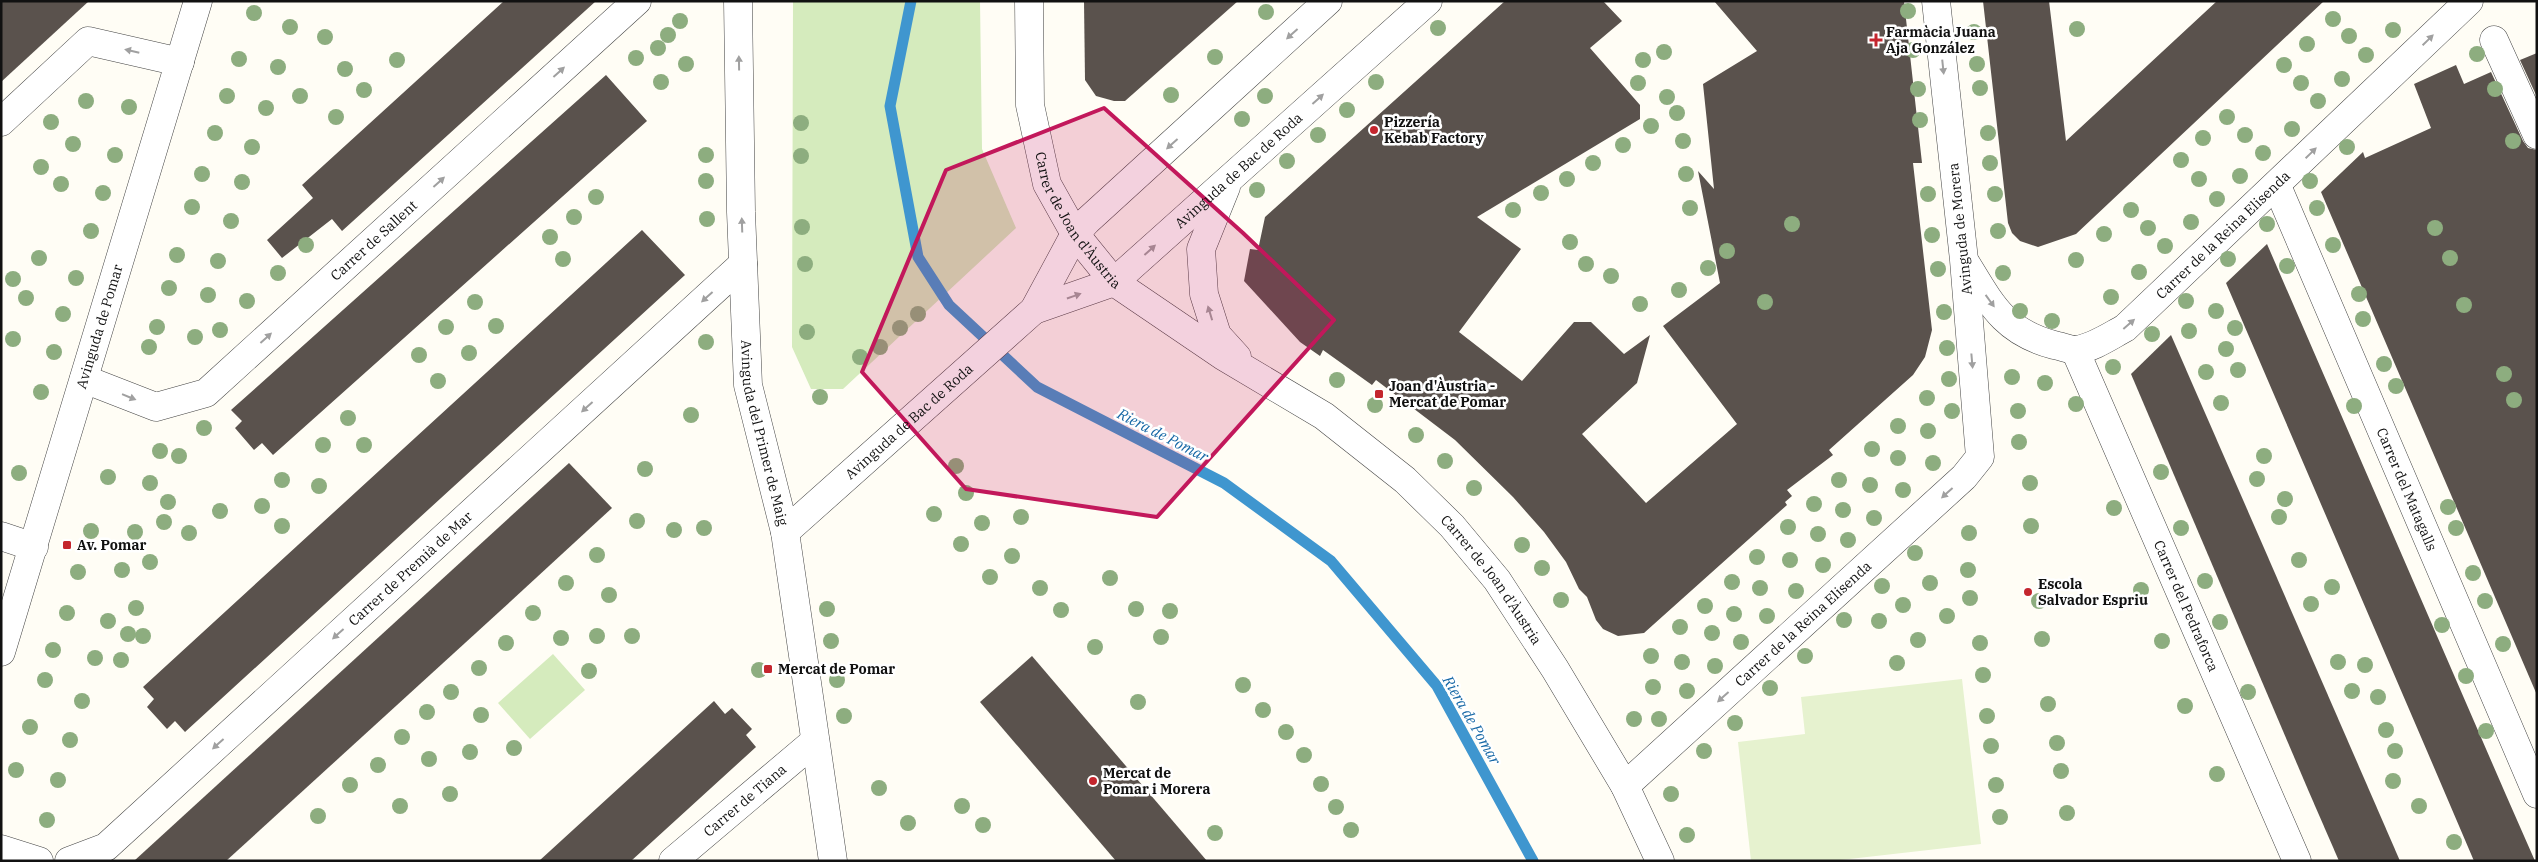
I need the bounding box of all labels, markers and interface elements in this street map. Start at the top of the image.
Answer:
place label: Farmàcia Juana Aja González [1886,23,1996,57]
one-way arrow [1287,28,1299,40]
marker: Farmàcia Juana Aja González [1870,34,1882,46]
one-way arrow [2422,34,2434,46]
one-way arrow [125,47,140,55]
one-way arrow [735,55,743,71]
one-way arrow [1939,59,1947,75]
one-way arrow [552,67,565,78]
one-way arrow [1312,93,1324,105]
street label: Avinguda de Bac de Roda [1171,108,1306,232]
place label: Pizzería Kebab Factory [1384,113,1484,147]
marker: Pizzería Kebab Factory [1368,124,1380,136]
one-way arrow [1166,138,1178,150]
one-way arrow [2305,147,2317,159]
street label: Carrer de Joan d'Àustria [1031,150,1124,293]
street label: Avinguda de Morera [1944,162,1976,296]
street label: Carrer de la Reina Elisenda [2152,167,2294,303]
one-way arrow [432,176,444,188]
street label: Carrer de Sallent [327,196,421,284]
one-way arrow [738,217,746,233]
one-way arrow [1144,244,1156,256]
street label: Avinguda de Pomar [72,262,127,391]
one-way arrow [702,291,714,303]
one-way arrow [1067,292,1082,300]
one-way arrow [1985,294,1995,308]
one-way arrow [1205,306,1213,321]
one-way arrow [2122,318,2134,330]
one-way arrow [260,332,272,344]
street label: Avinguda del Primer de Maig [737,339,792,528]
one-way arrow [1968,353,1976,369]
street label: Avinguda de Bac de Roda [841,360,977,483]
place label: Joan d'Àustria - Mercat de Pomar [1389,376,1506,411]
marker: Joan d'Àustria - Mercat de Pomar [1373,388,1385,400]
one-way arrow [122,393,137,401]
one-way arrow [581,401,594,412]
water label: Riera de Pomar [1113,403,1212,466]
street label: Carrer del Matagalls [2372,425,2441,554]
one-way arrow [1941,487,1953,499]
street label: Carrer de Premià de Mar [345,507,477,630]
street label: Carrer de Joan d'Àustria [1437,511,1546,648]
place label: Av. Pomar [77,536,146,554]
street label: Carrer del Pedraforca [2150,537,2223,675]
marker: Av. Pomar [61,539,73,551]
street label: Carrer de la Reina Elisenda [1731,557,1875,690]
place label: Escola Salvador Espriu [2038,575,2148,609]
marker: Escola Salvador Espriu [2022,586,2034,598]
one-way arrow [333,628,345,640]
place label: Mercat de Pomar [778,660,895,678]
marker: Mercat de Pomar [762,663,774,675]
water label: Riera de Pomar [1438,671,1505,768]
one-way arrow [1718,691,1730,703]
one-way arrow [213,738,225,750]
street label: Carrer de Tiana [700,760,790,840]
place label: Mercat de Pomar i Morera [1103,764,1210,798]
marker: Mercat de Pomar i Morera [1087,775,1099,787]

